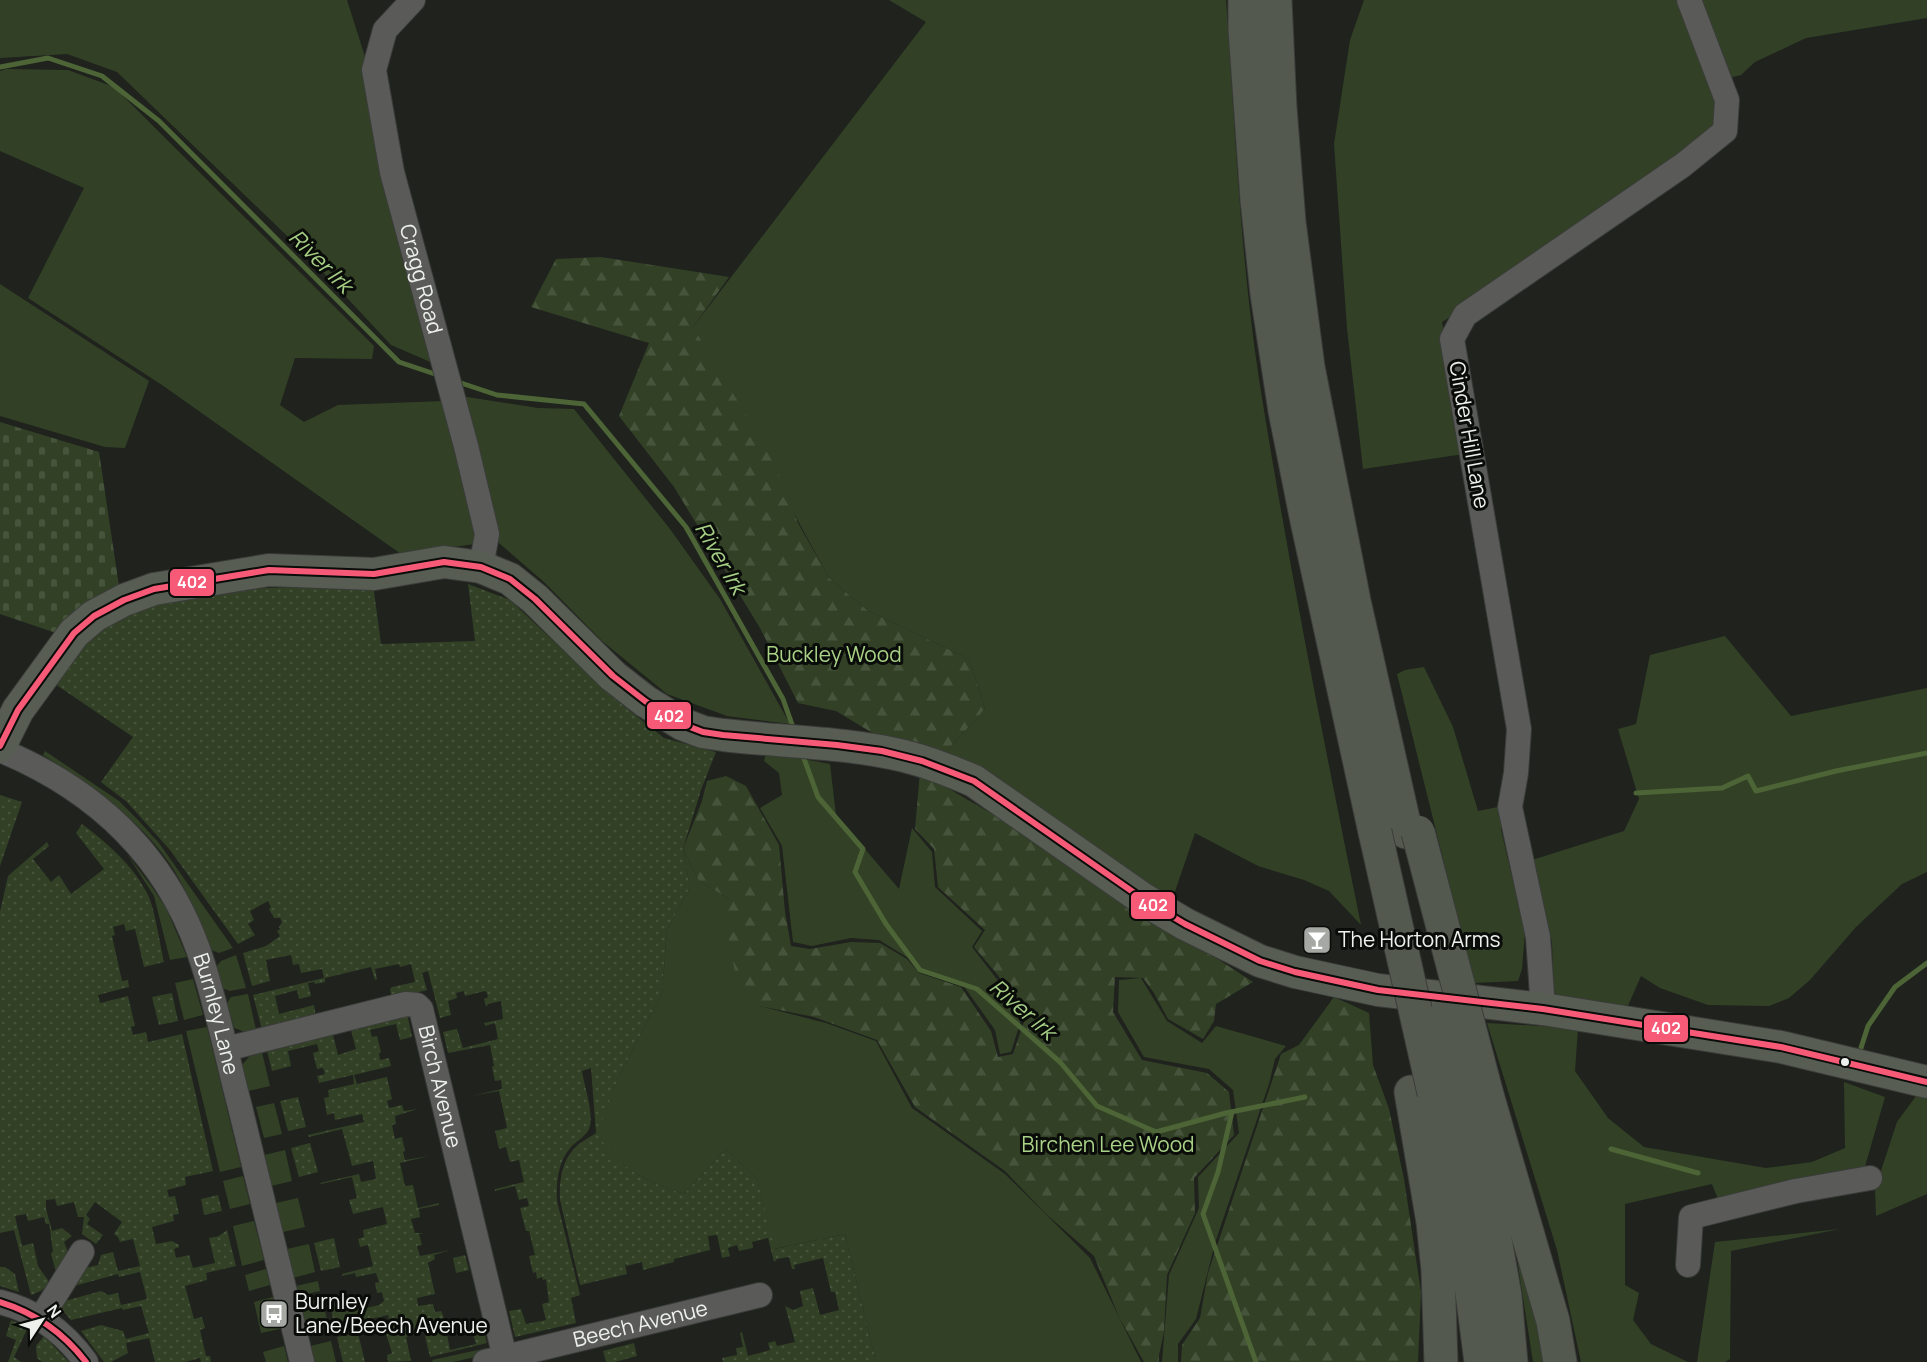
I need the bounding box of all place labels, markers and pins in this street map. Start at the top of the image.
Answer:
bar icon: The Horton Arms [1301,924,1333,956]
place label: The Horton Arms [1338,925,1501,953]
unlabelled marker [1839,1056,1851,1068]
place label: Burnley Lane/Beech Avenue [295,1287,488,1339]
bus stop icon: Burnley Lane/Beech Avenue [258,1298,290,1330]

